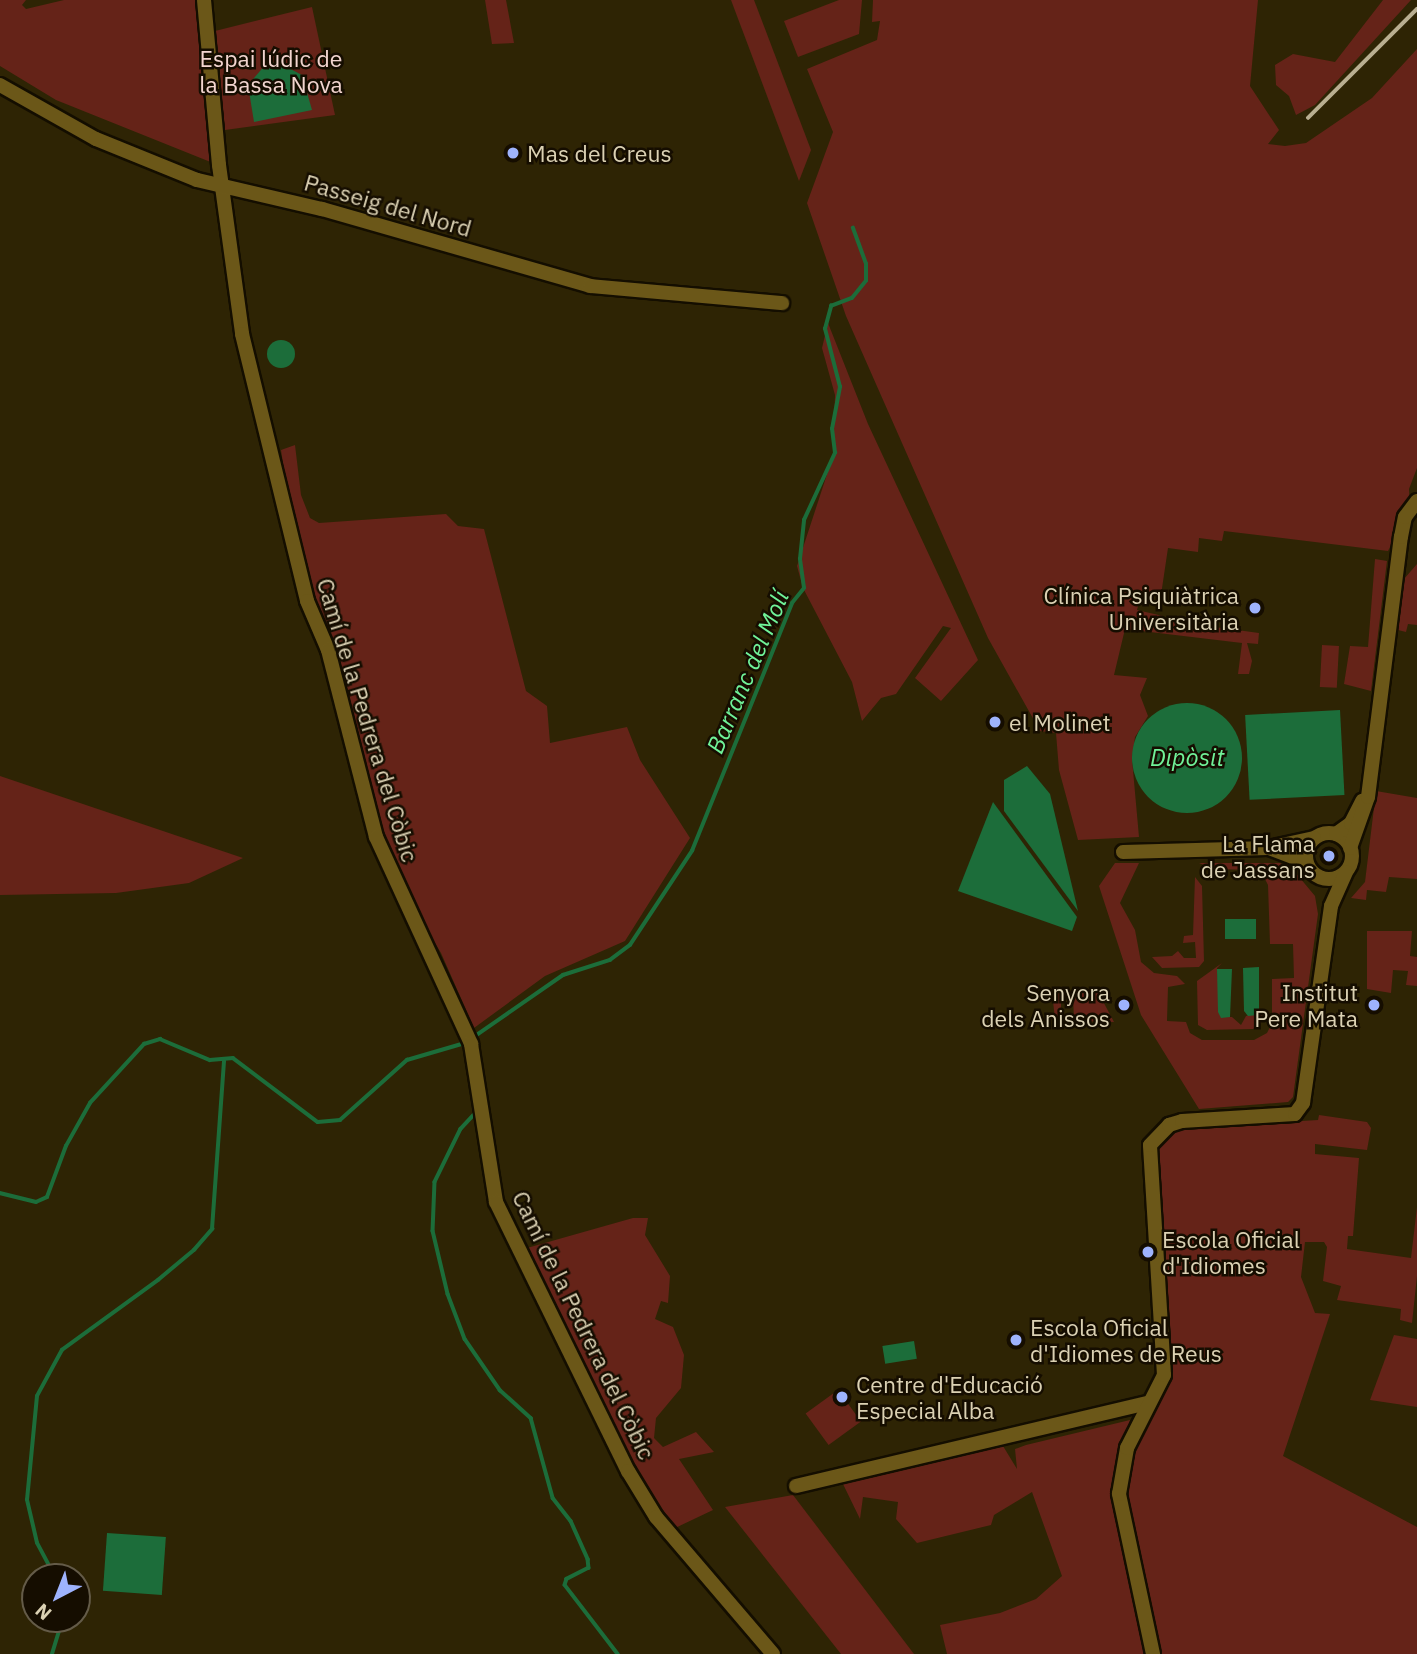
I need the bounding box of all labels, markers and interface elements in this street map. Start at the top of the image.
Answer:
park label: Espai lúdic de la Bassa Nova [199,44,343,98]
place label: Mas del Creus [527,139,672,167]
marker: Mas del Creus [505,145,521,161]
street label: Passeig del Nord [301,168,475,242]
street label: Camí de la Pedrera del Còbic [312,575,424,865]
place label: Clínica Psiquiàtrica Universitària [1043,581,1239,635]
water label: Barranc del Molí [701,586,795,758]
marker: Clínica Psiquiàtrica Universitària [1245,598,1265,618]
place label: el Molinet [1009,708,1111,736]
marker: el Molinet [987,714,1003,730]
water label: Dipòsit [1150,744,1224,772]
place label: La Flama de Jassans [1201,829,1315,883]
marker: La Flama de Jassans [1321,848,1337,864]
place label: Senyora dels Anissos [981,978,1110,1032]
place label: Institut Pere Mata [1254,978,1358,1032]
marker: Institut Pere Mata [1364,995,1384,1015]
marker: Senyora dels Anissos [1116,997,1132,1013]
street label: Camí de la Pedrera del Còbic [507,1186,661,1464]
place label: Escola Oficial d'Idiomes [1162,1225,1300,1279]
marker: Escola Oficial d'Idiomes [1140,1244,1156,1260]
place label: Escola Oficial d'Idiomes de Reus [1030,1313,1222,1367]
marker: Escola Oficial d'Idiomes de Reus [1008,1332,1024,1348]
place label: Centre d'Educació Especial Alba [856,1370,1043,1424]
marker: Centre d'Educació Especial Alba [834,1389,850,1405]
north arrow [21,1563,91,1633]
text: N [30,1599,56,1626]

